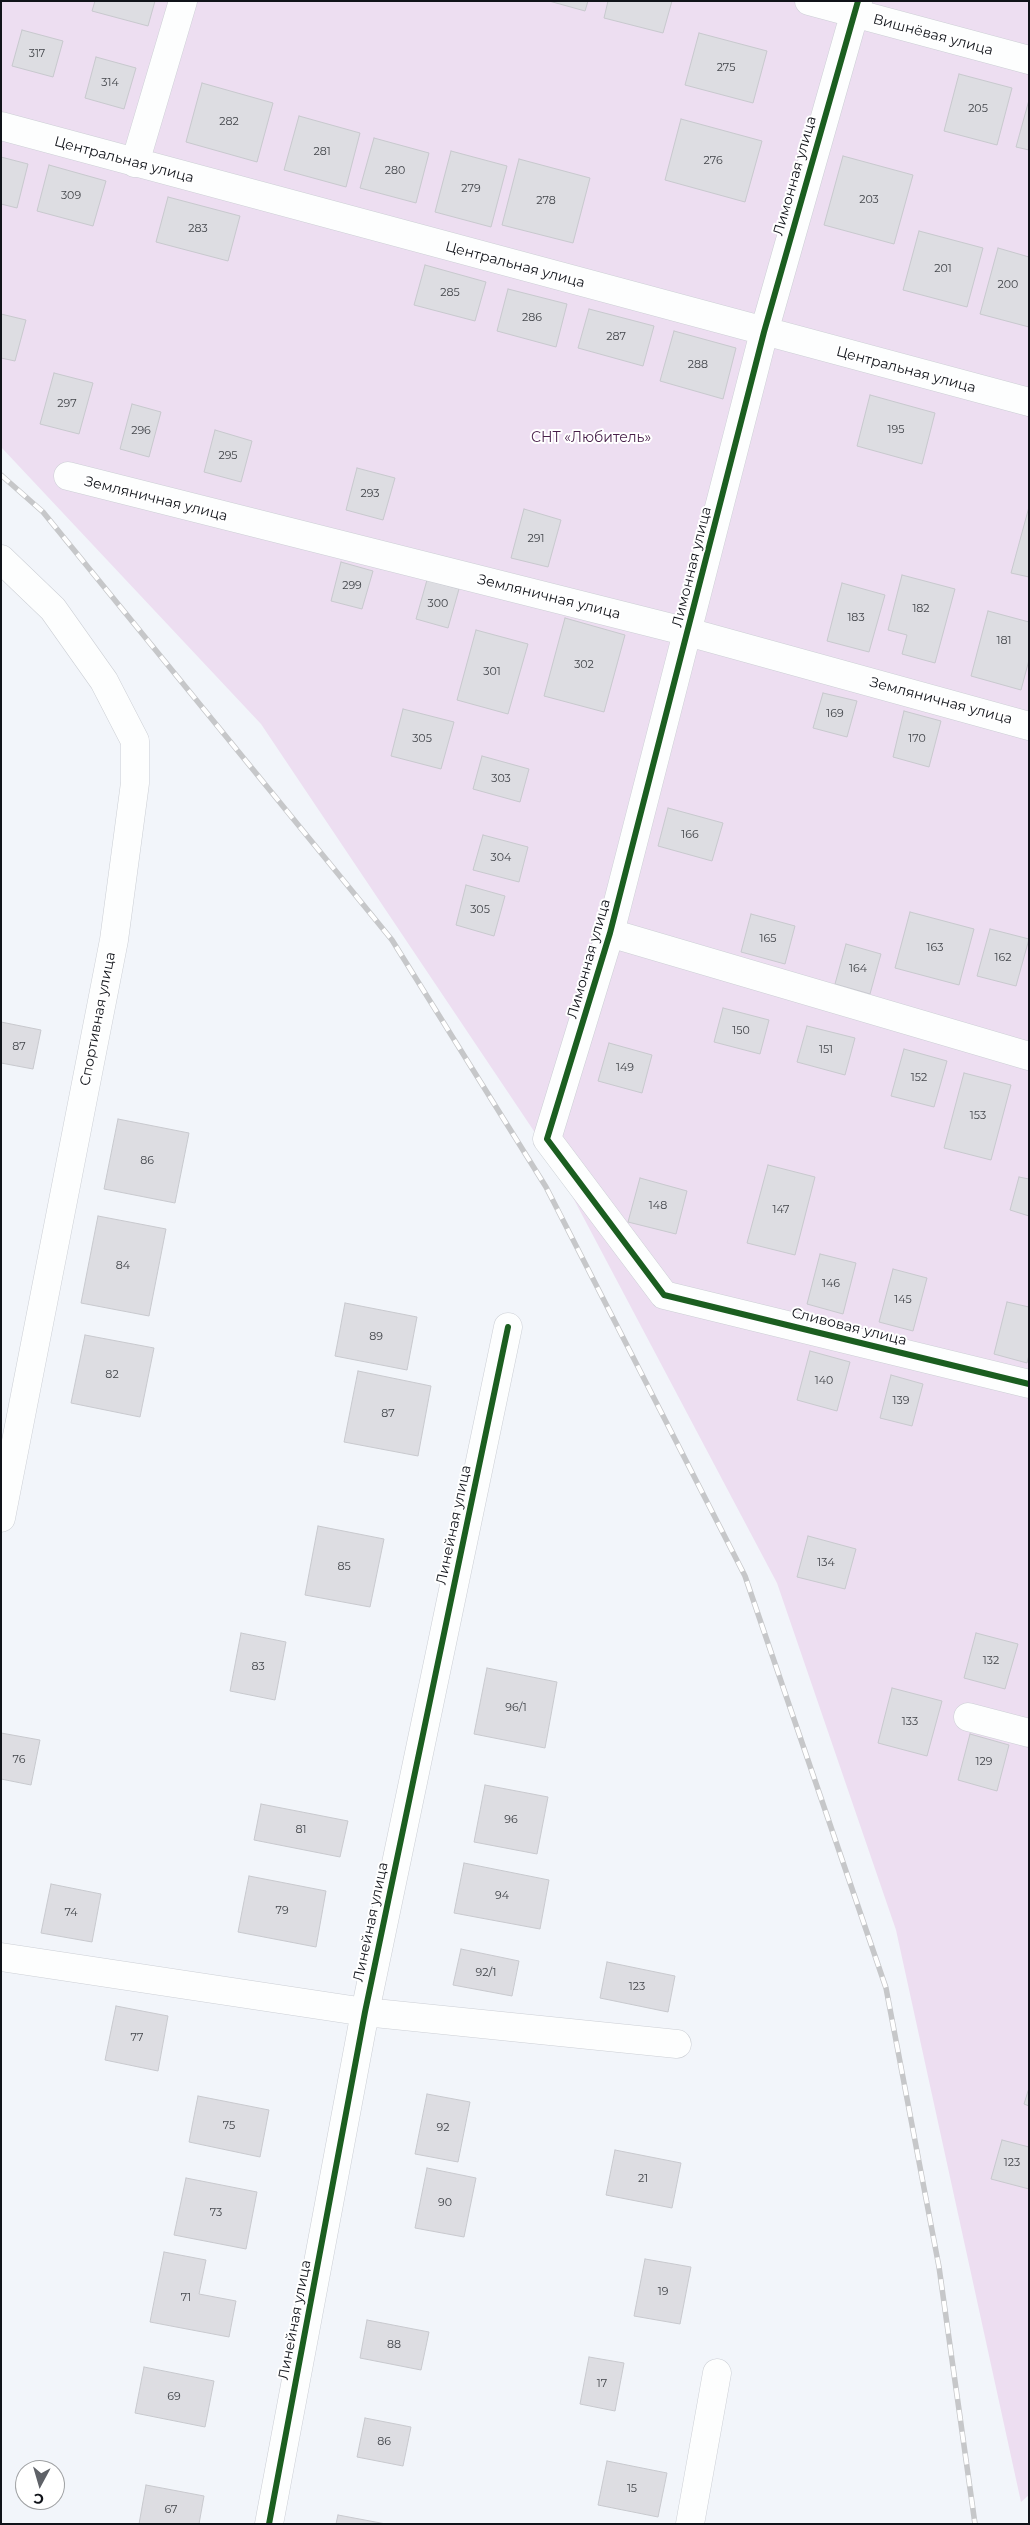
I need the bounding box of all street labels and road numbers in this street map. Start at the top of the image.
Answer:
street label: Вишнёвая улица [871,11,995,59]
street label: Лимонная улица [770,114,820,238]
street label: Центральная улица [52,133,196,187]
street label: Центральная улица [443,238,587,292]
street label: Центральная улица [834,343,978,397]
street label: Земляничная улица [83,473,229,525]
street label: Лимонная улица [669,505,715,629]
street label: Земляничная улица [476,571,622,623]
street label: Земляничная улица [868,674,1014,728]
street label: Лимонная улица [564,897,614,1021]
street label: Спортивная улица [77,951,119,1087]
street label: Сливовая улица [790,1305,908,1349]
street label: Линейная улица [433,1464,475,1586]
street label: Линейная улица [350,1861,392,1983]
street label: Линейная улица [275,2259,315,2381]

